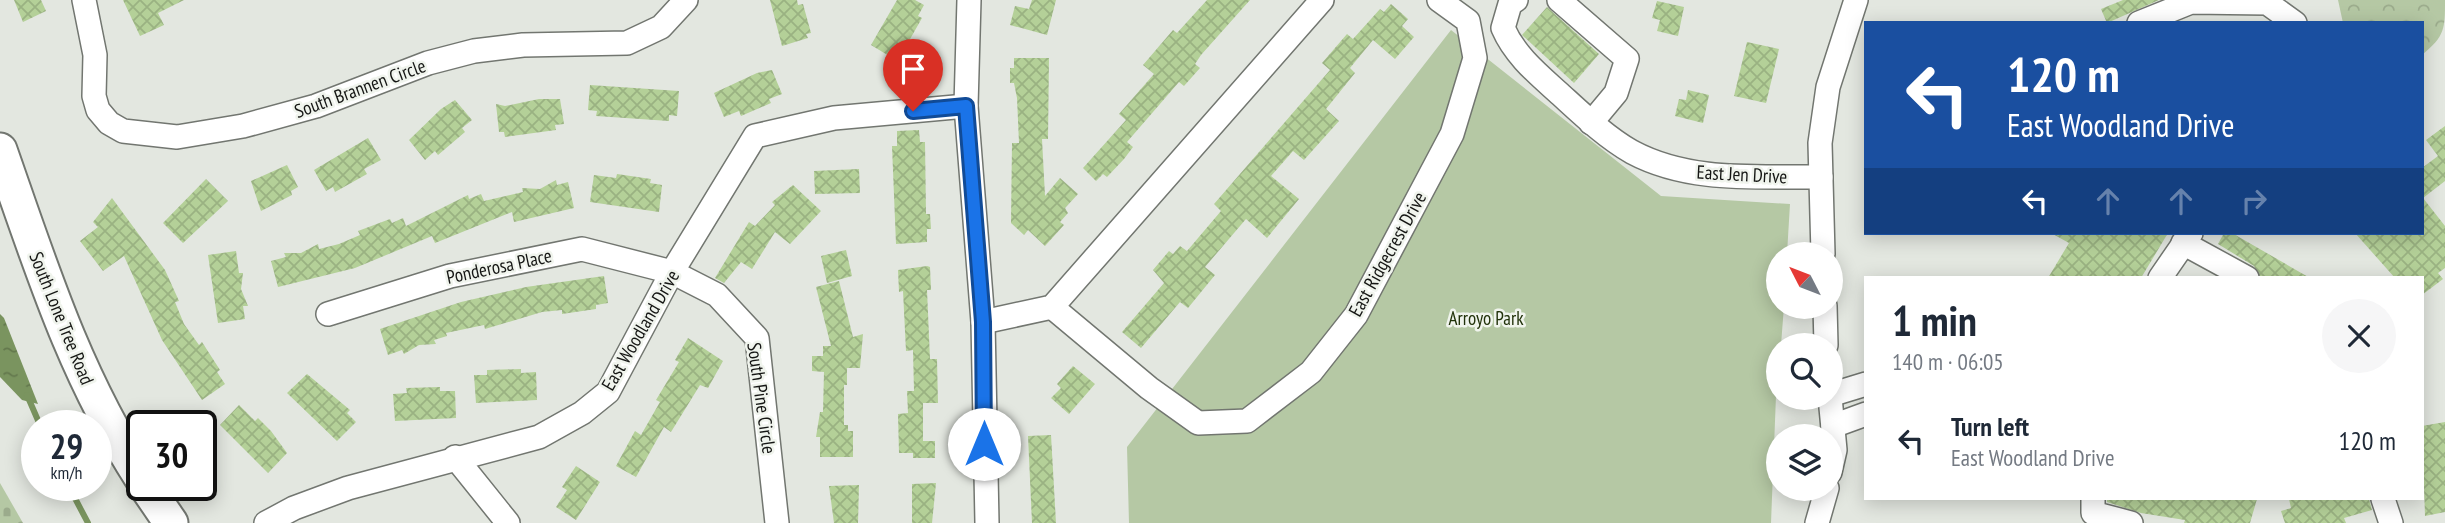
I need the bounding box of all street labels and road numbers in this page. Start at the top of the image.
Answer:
street label: South Brannen Circle [291,53,429,123]
street label: East Jen Drive [1696,160,1788,188]
street label: East Ridgecrest Drive [1343,187,1431,321]
street label: Ponderosa Place [444,243,554,289]
street label: South Lone Tree Road [24,248,100,388]
street label: East Woodland Drive [596,265,684,394]
street label: South Pine Circle [742,341,782,455]

